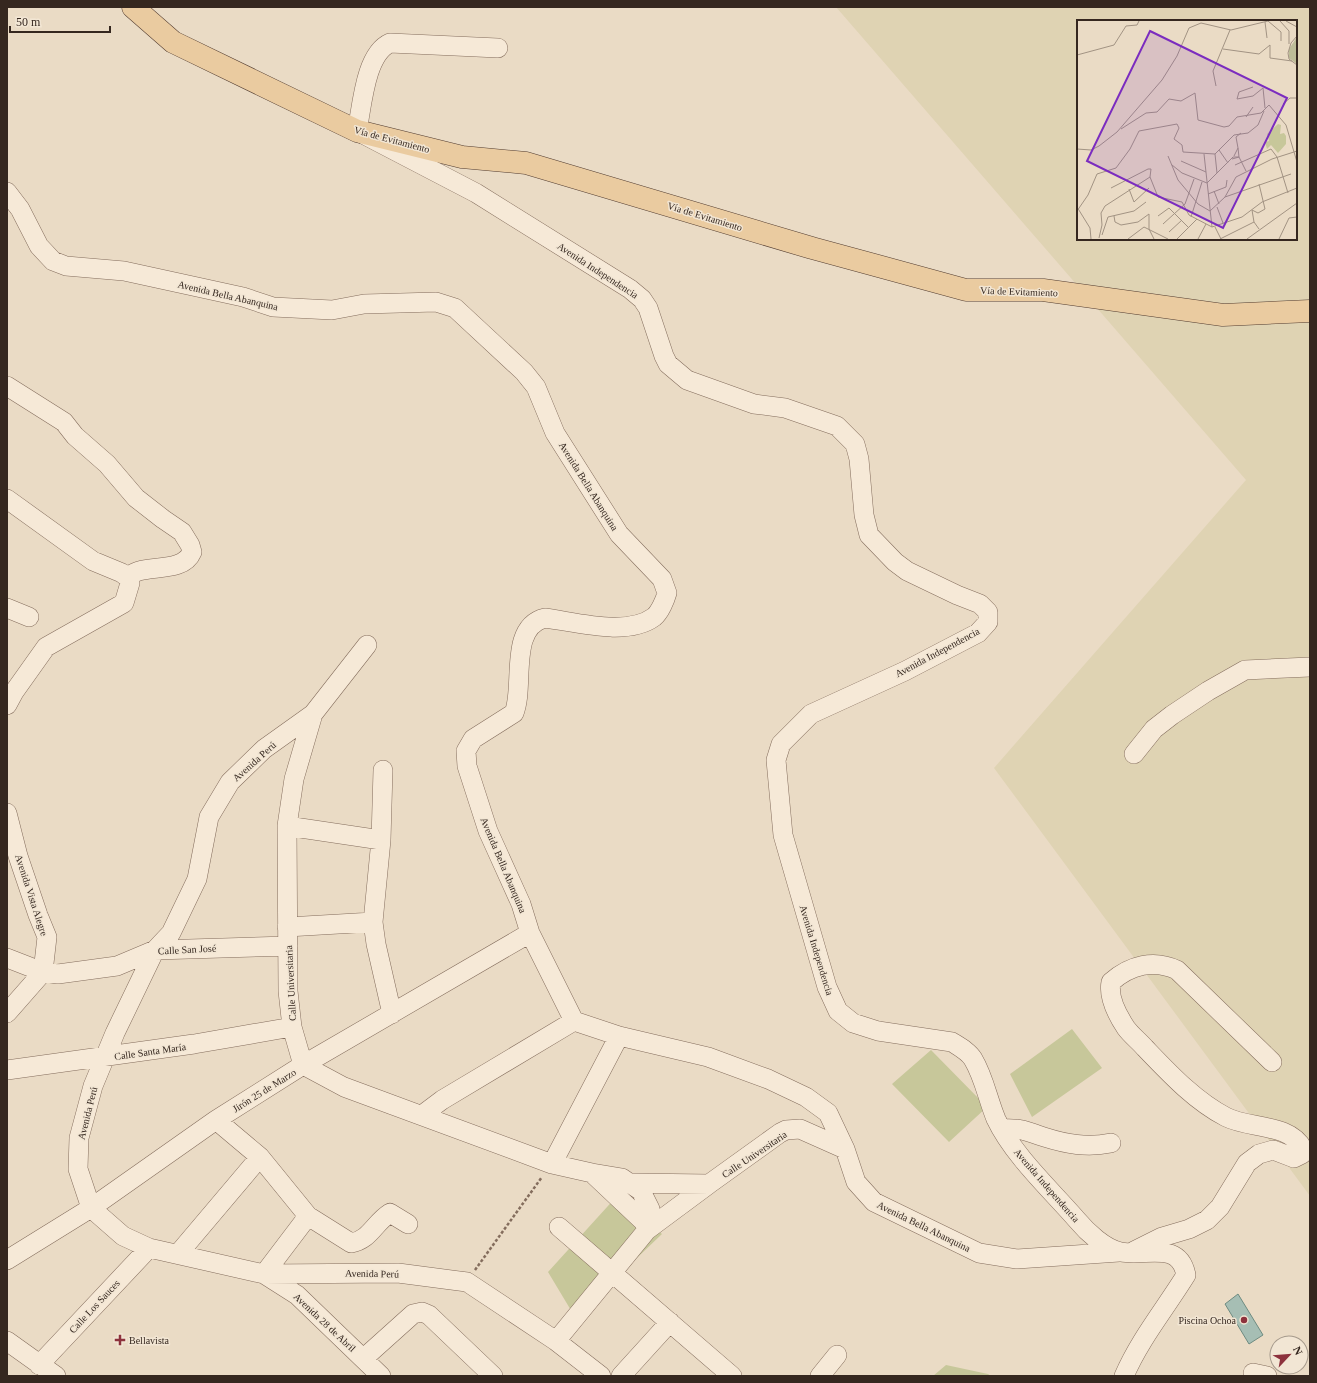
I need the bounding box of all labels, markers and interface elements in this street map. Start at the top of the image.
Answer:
scale bar [10,8,110,34]
text: 50 m [16,15,41,29]
inset map [1077,20,1297,240]
street label: Vía de Evitamiento [353,124,431,155]
street label: Vía de Evitamiento [666,200,744,233]
street label: Avenida Independencia [555,240,641,301]
street label: Avenida Bella Abanquina [177,279,280,313]
street label: Vía de Evitamiento [980,285,1058,298]
street label: Avenida Bella Abanquina [557,440,621,533]
street label: Avenida Independencia [893,625,982,679]
street label: Avenida Perú [231,739,278,784]
street label: Avenida Bella Abanquina [478,816,529,915]
street label: Avenida Vista Alegre [13,853,50,938]
street label: Avenida Independencia [798,904,836,997]
street label: Calle San José [158,942,217,957]
street label: Calle Universitaria [283,944,298,1021]
street label: Calle Santa María [114,1041,187,1062]
street label: Jirón 25 de Marzo [230,1066,298,1114]
street label: Avenida Perú [76,1086,99,1141]
street label: Calle Universitaria [720,1128,789,1180]
street label: Avenida Independencia [1012,1146,1082,1225]
street label: Avenida Bella Abanquina [875,1199,973,1254]
street label: Avenida Perú [345,1268,399,1279]
street label: Calle Los Sauces [67,1277,122,1335]
street label: Avenida 28 de Abril [291,1291,358,1354]
place label: Piscina Ochoa [1179,1315,1237,1326]
marker: Piscina Ochoa [1239,1315,1249,1325]
marker: Bellavista [114,1334,126,1346]
place label: Bellavista [129,1335,170,1346]
north arrow [1269,1335,1309,1375]
text: N [1291,1344,1305,1357]

